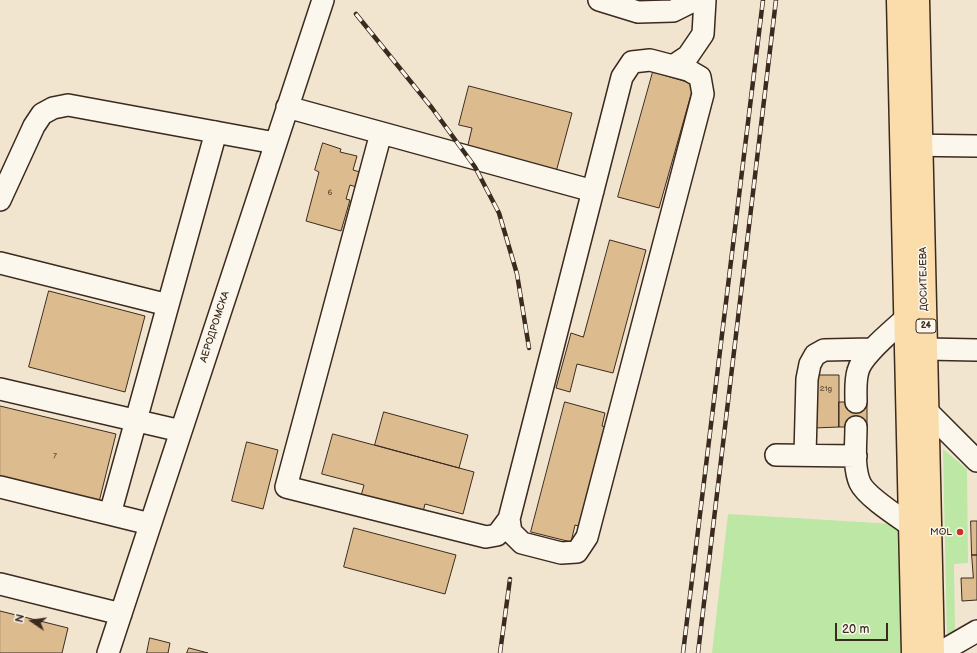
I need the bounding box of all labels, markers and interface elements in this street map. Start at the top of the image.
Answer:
house number: 6 [328,188,332,198]
street label: ДОСИТЕЈЕВА [917,247,931,311]
street label: АЕРОДРОМСКА [198,290,232,364]
road number: 24 [916,319,936,333]
house number: 21g [820,384,832,394]
house number: 7 [53,451,57,461]
place label: MOL [930,526,952,538]
marker: MOL [955,527,965,537]
north arrow [12,601,52,641]
text: N [13,613,27,624]
scale bar [837,615,890,641]
text: 20 m [842,622,869,637]

